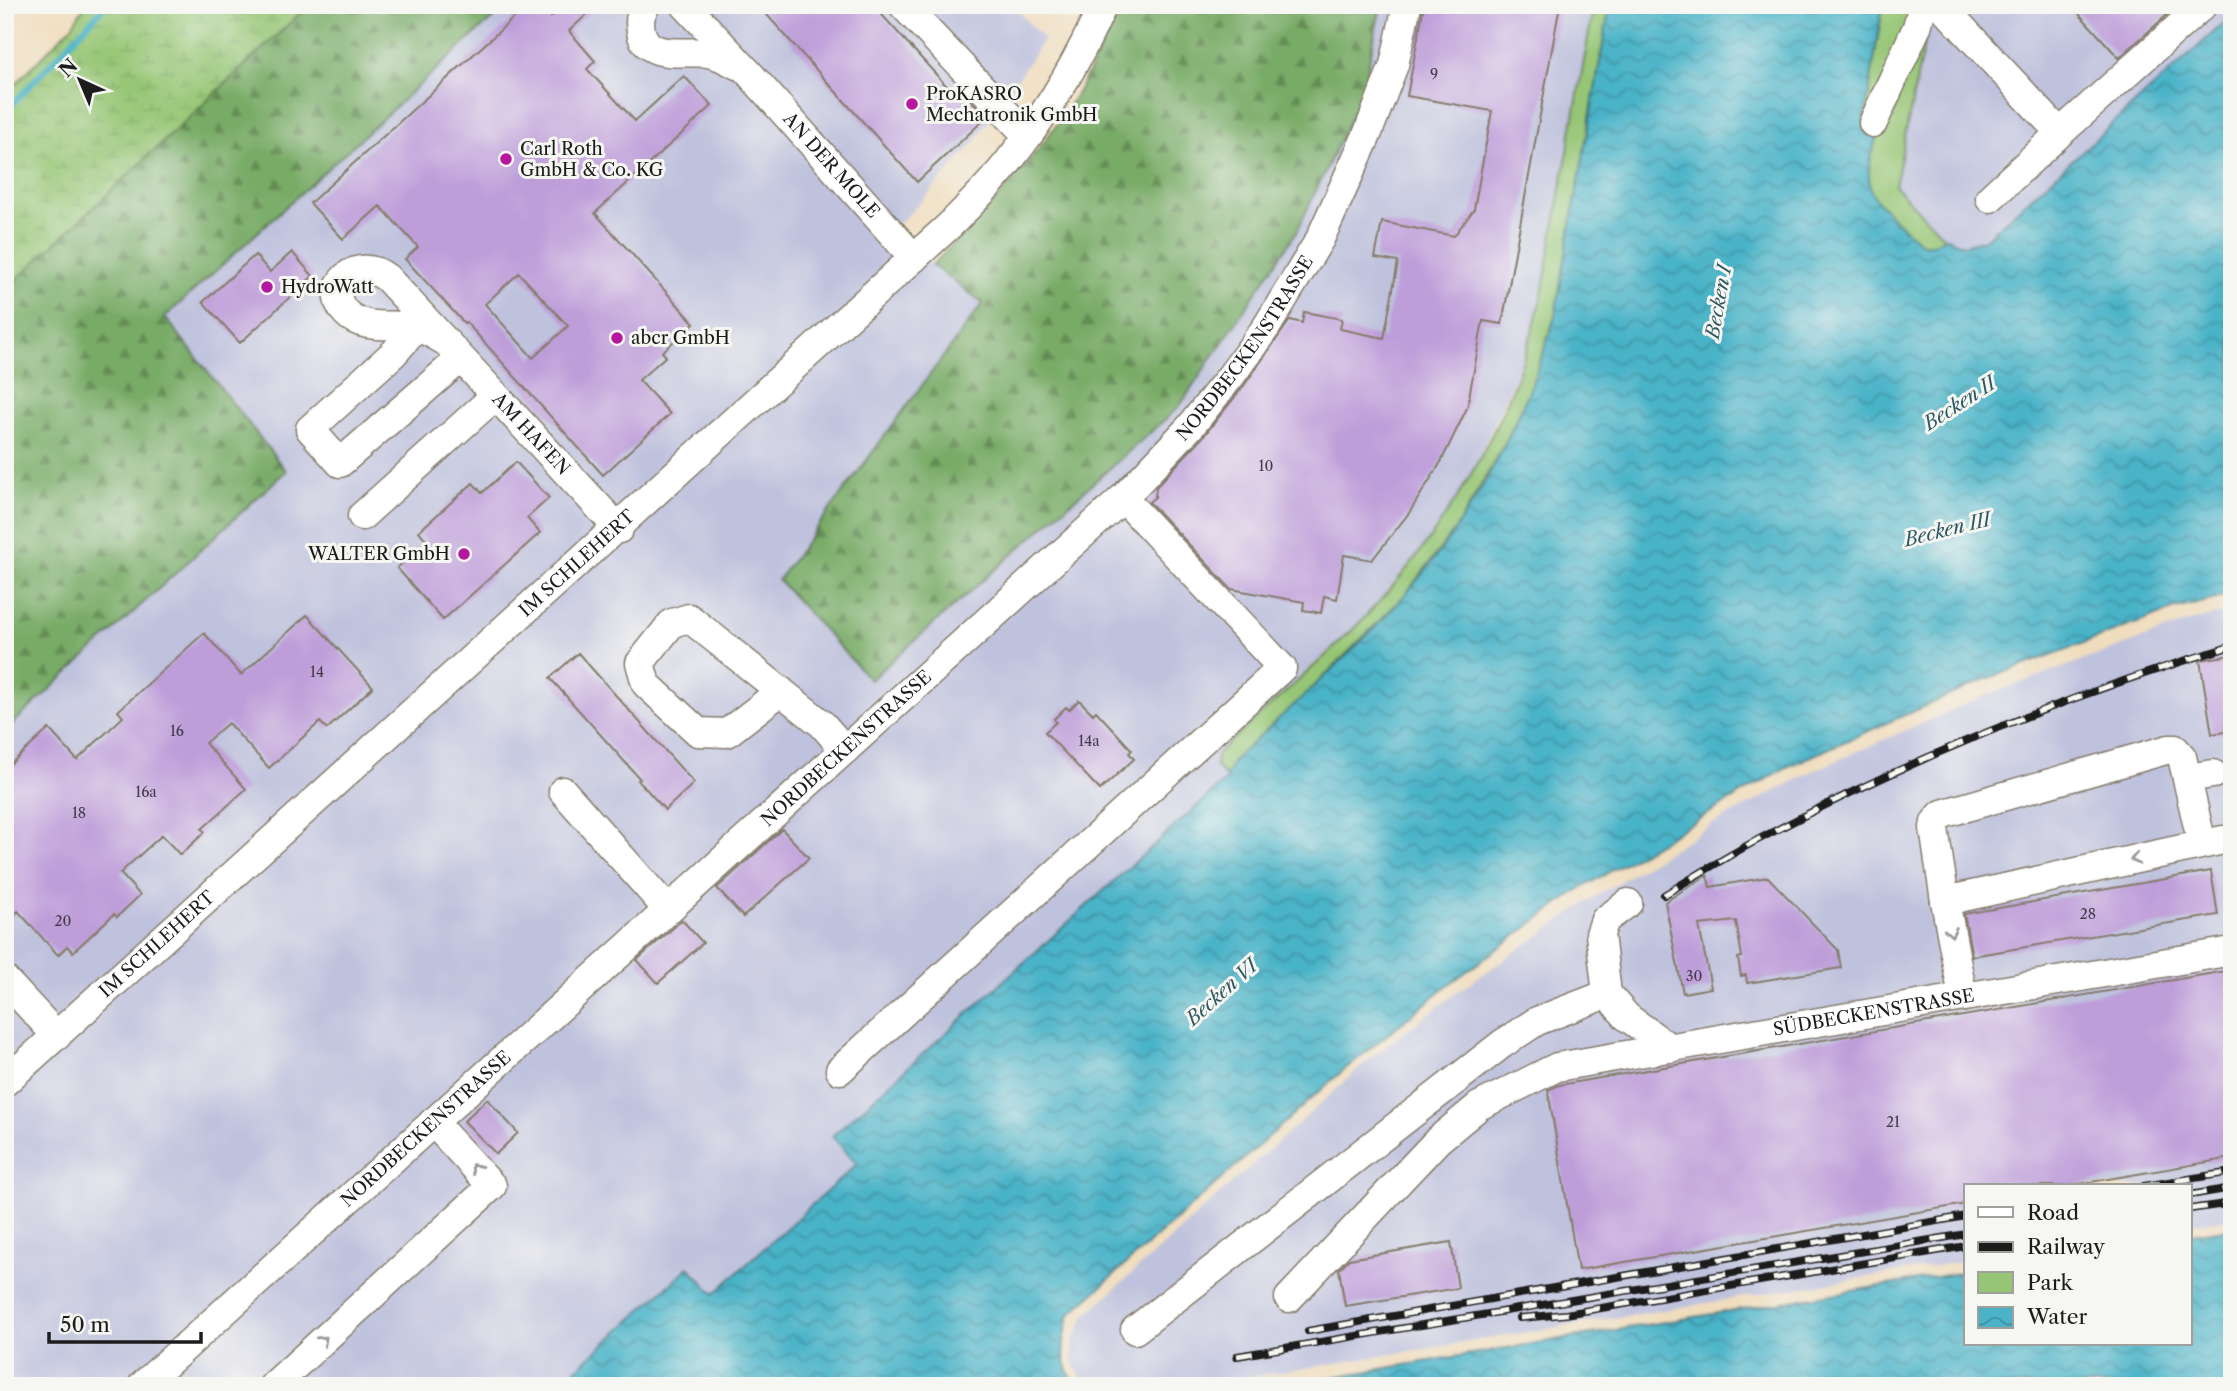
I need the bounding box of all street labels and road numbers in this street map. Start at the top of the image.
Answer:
street label: AN DER MOLE [778,107,884,223]
street label: NORDBECKENSTRASSE [1172,252,1318,445]
street label: AM HAFEN [487,387,575,480]
street label: IM SCHLEHERT [515,505,640,621]
street label: NORDBECKENSTRASSE [757,666,936,831]
street label: IM SCHLEHERT [95,886,220,1002]
street label: SÜDBECKENSTRASSE [1771,984,1976,1041]
street label: NORDBECKENSTRASSE [336,1046,516,1212]

